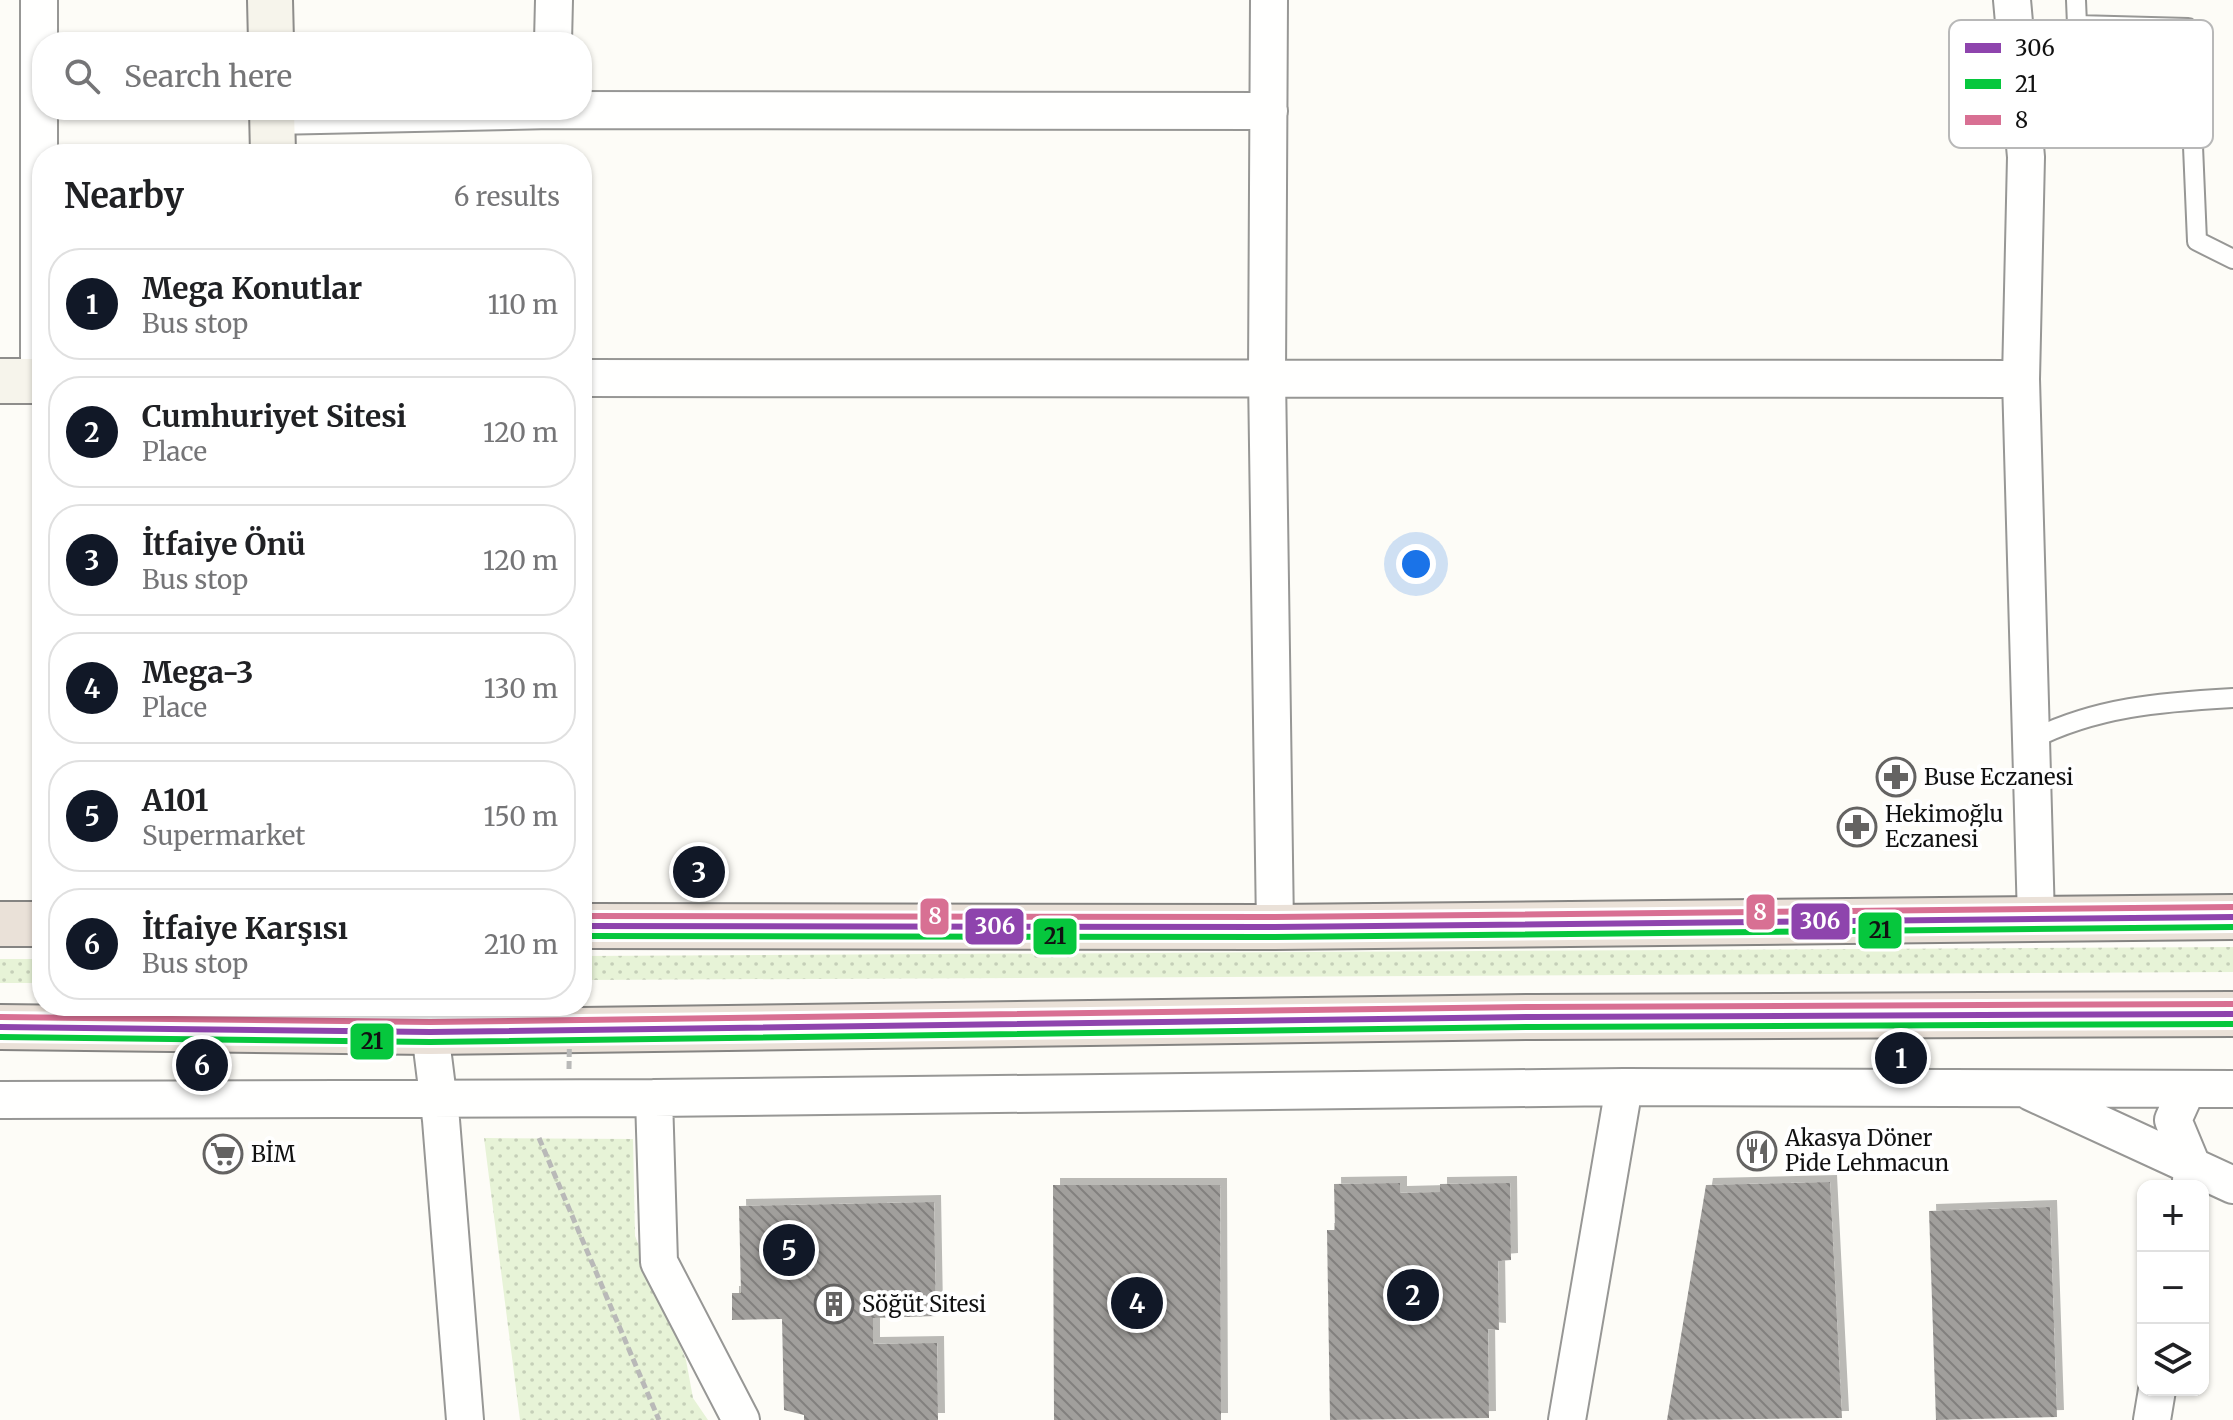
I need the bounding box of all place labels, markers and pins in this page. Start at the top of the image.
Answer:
pharmacy icon: Buse Eczanesi [1875,756,1917,798]
place label: Buse Eczanesi [1924,763,2073,791]
place label: Hekimoğlu Eczanesi [1885,800,2003,853]
pharmacy icon: Hekimoğlu Eczanesi [1836,806,1878,848]
pin: 3 [673,842,725,902]
pin: 1 [1875,1028,1927,1088]
pin: 6 [176,1035,228,1095]
place label: Akasya Döner Pide Lehmacun [1784,1124,1949,1177]
restaurant icon: Akasya Döner Pide Lehmacun [1736,1130,1778,1172]
supermarket icon: BİM [202,1133,244,1175]
place label: BİM [251,1140,296,1168]
pin: 5 [763,1220,815,1280]
pin: 2 [1387,1265,1439,1325]
pin: 4 [1111,1273,1163,1333]
building icon: Söğüt Sitesi [813,1283,855,1325]
place label: Söğüt Sitesi [862,1290,986,1318]

